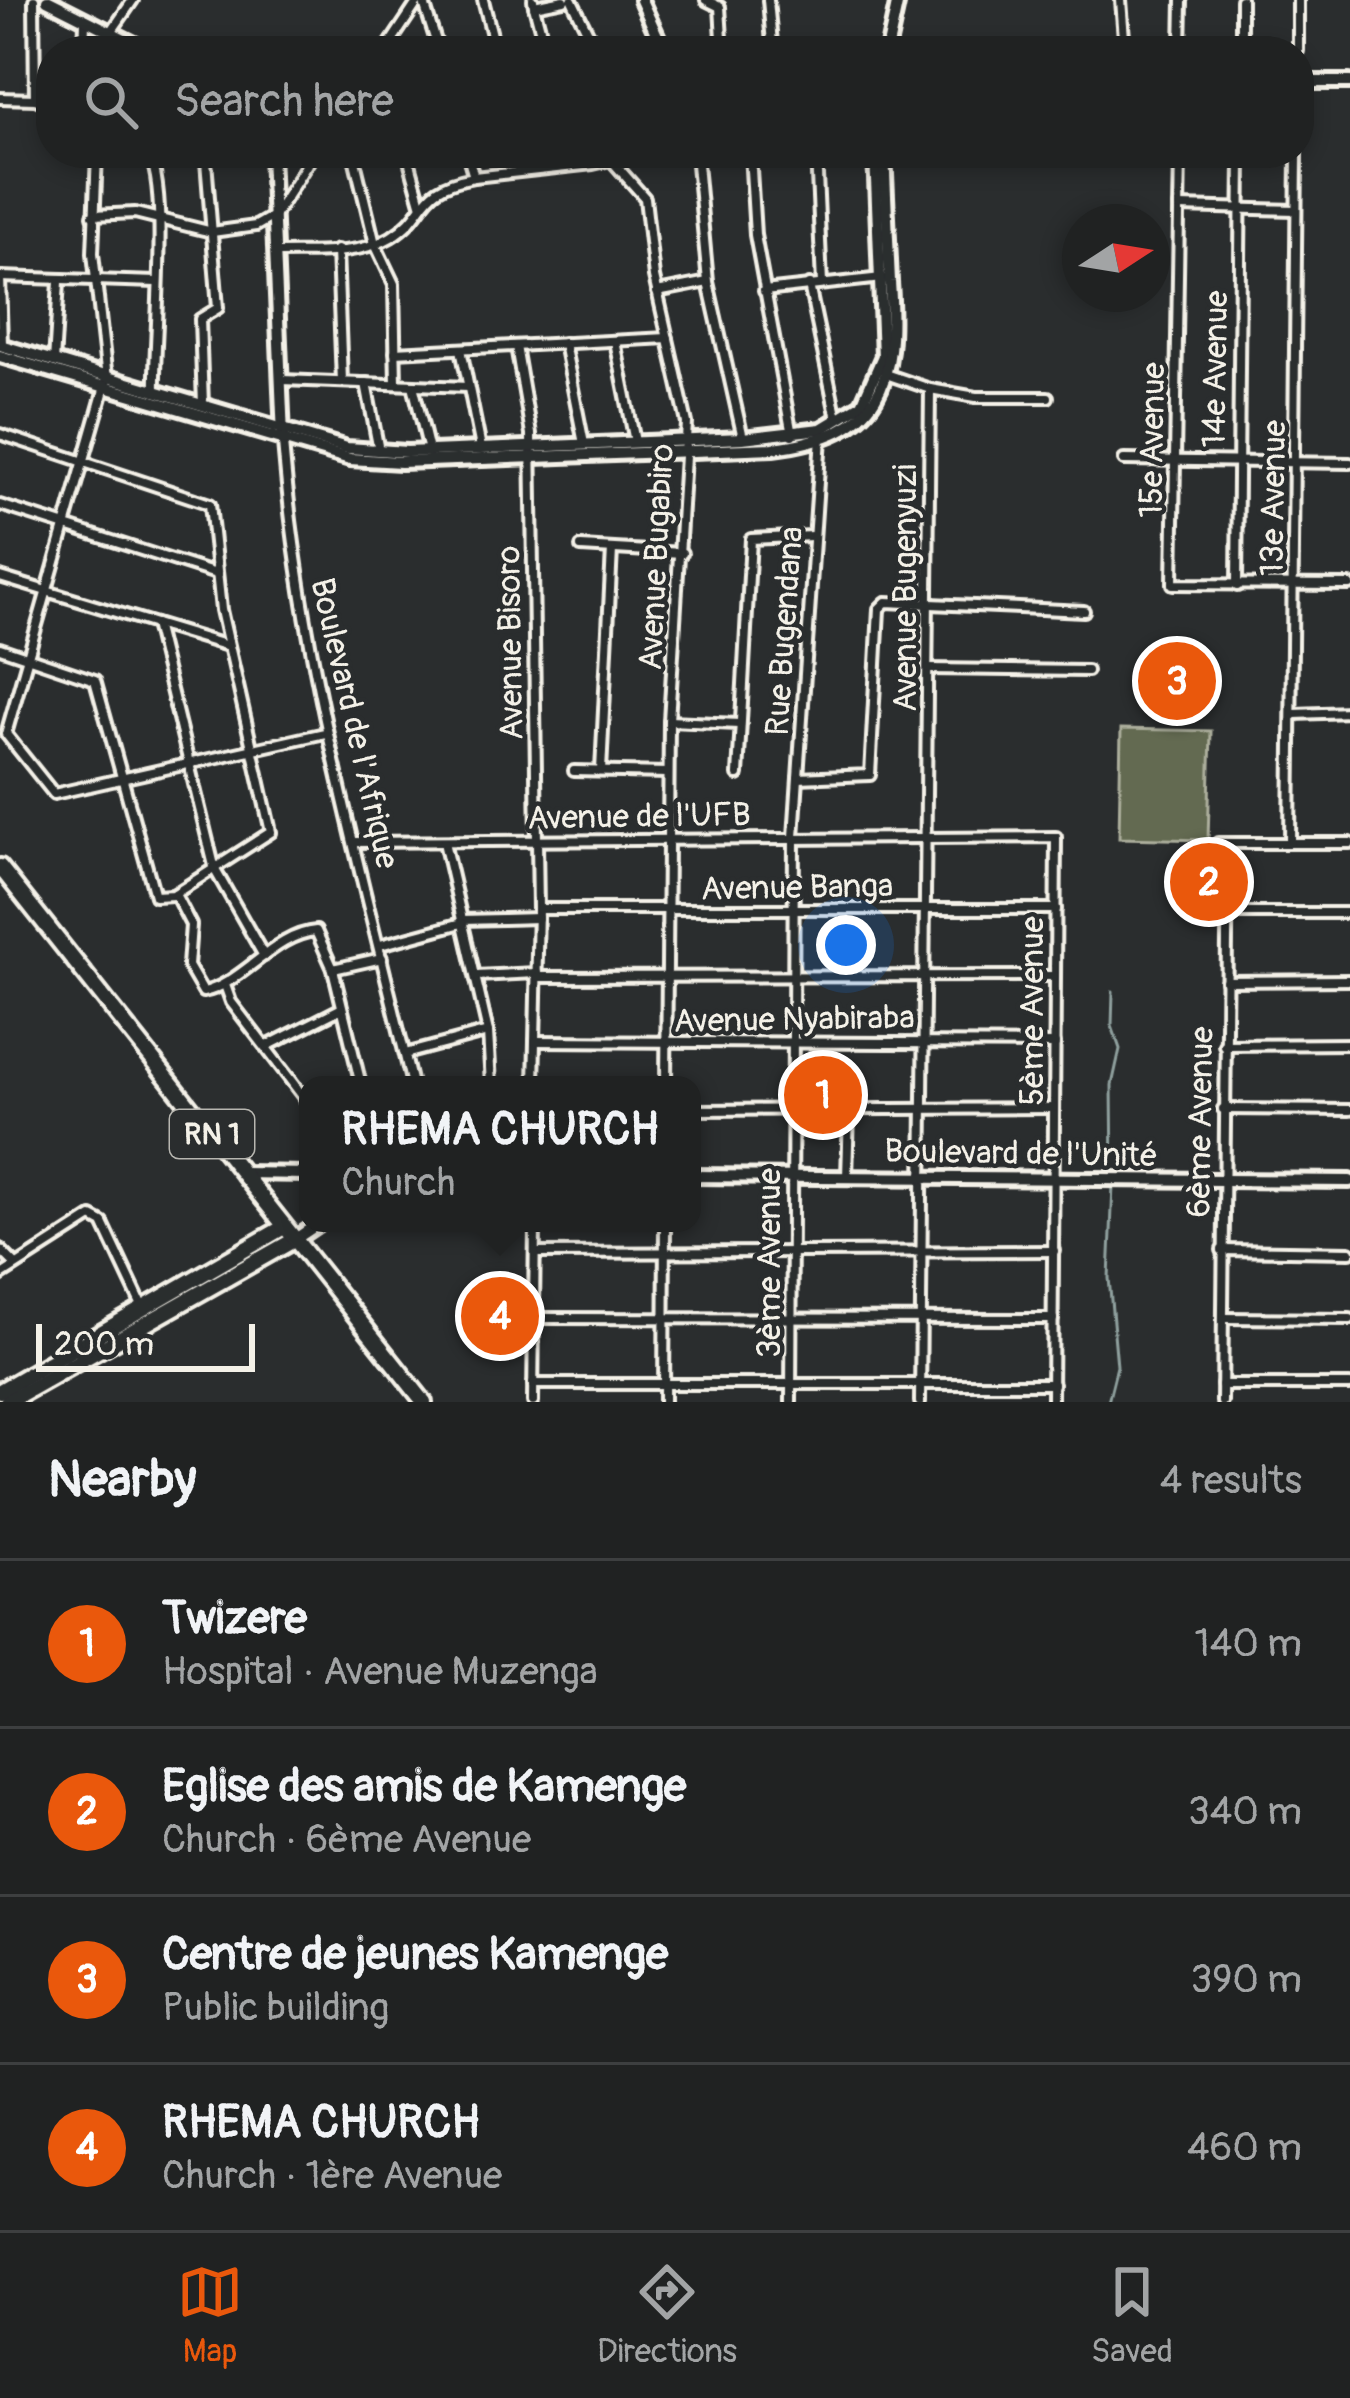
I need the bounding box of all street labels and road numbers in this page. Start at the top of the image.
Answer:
street label: 14e Avenue [1194,290,1237,448]
street label: 15e Avenue [1131,362,1174,518]
street label: 13e Avenue [1252,420,1295,576]
street label: Avenue Bugabiro [630,443,683,671]
street label: Avenue Bugenyuzi [885,464,926,712]
street label: Rue Bugendana [757,525,812,737]
street label: Avenue Bisoro [488,545,533,741]
street label: Boulevard de l'Afrique [301,574,408,873]
street label: Avenue de l'UFB [527,794,751,839]
street label: Avenue Banga [701,865,894,910]
street label: 5ème Avenue [1012,916,1053,1106]
street label: Avenue Nyabiraba [673,997,915,1042]
street label: 6ème Avenue [1178,1026,1223,1218]
road number: RN 1 [170,1110,254,1158]
street label: Boulevard de l'Unité [884,1131,1158,1176]
street label: 3ème Avenue [749,1168,790,1358]

